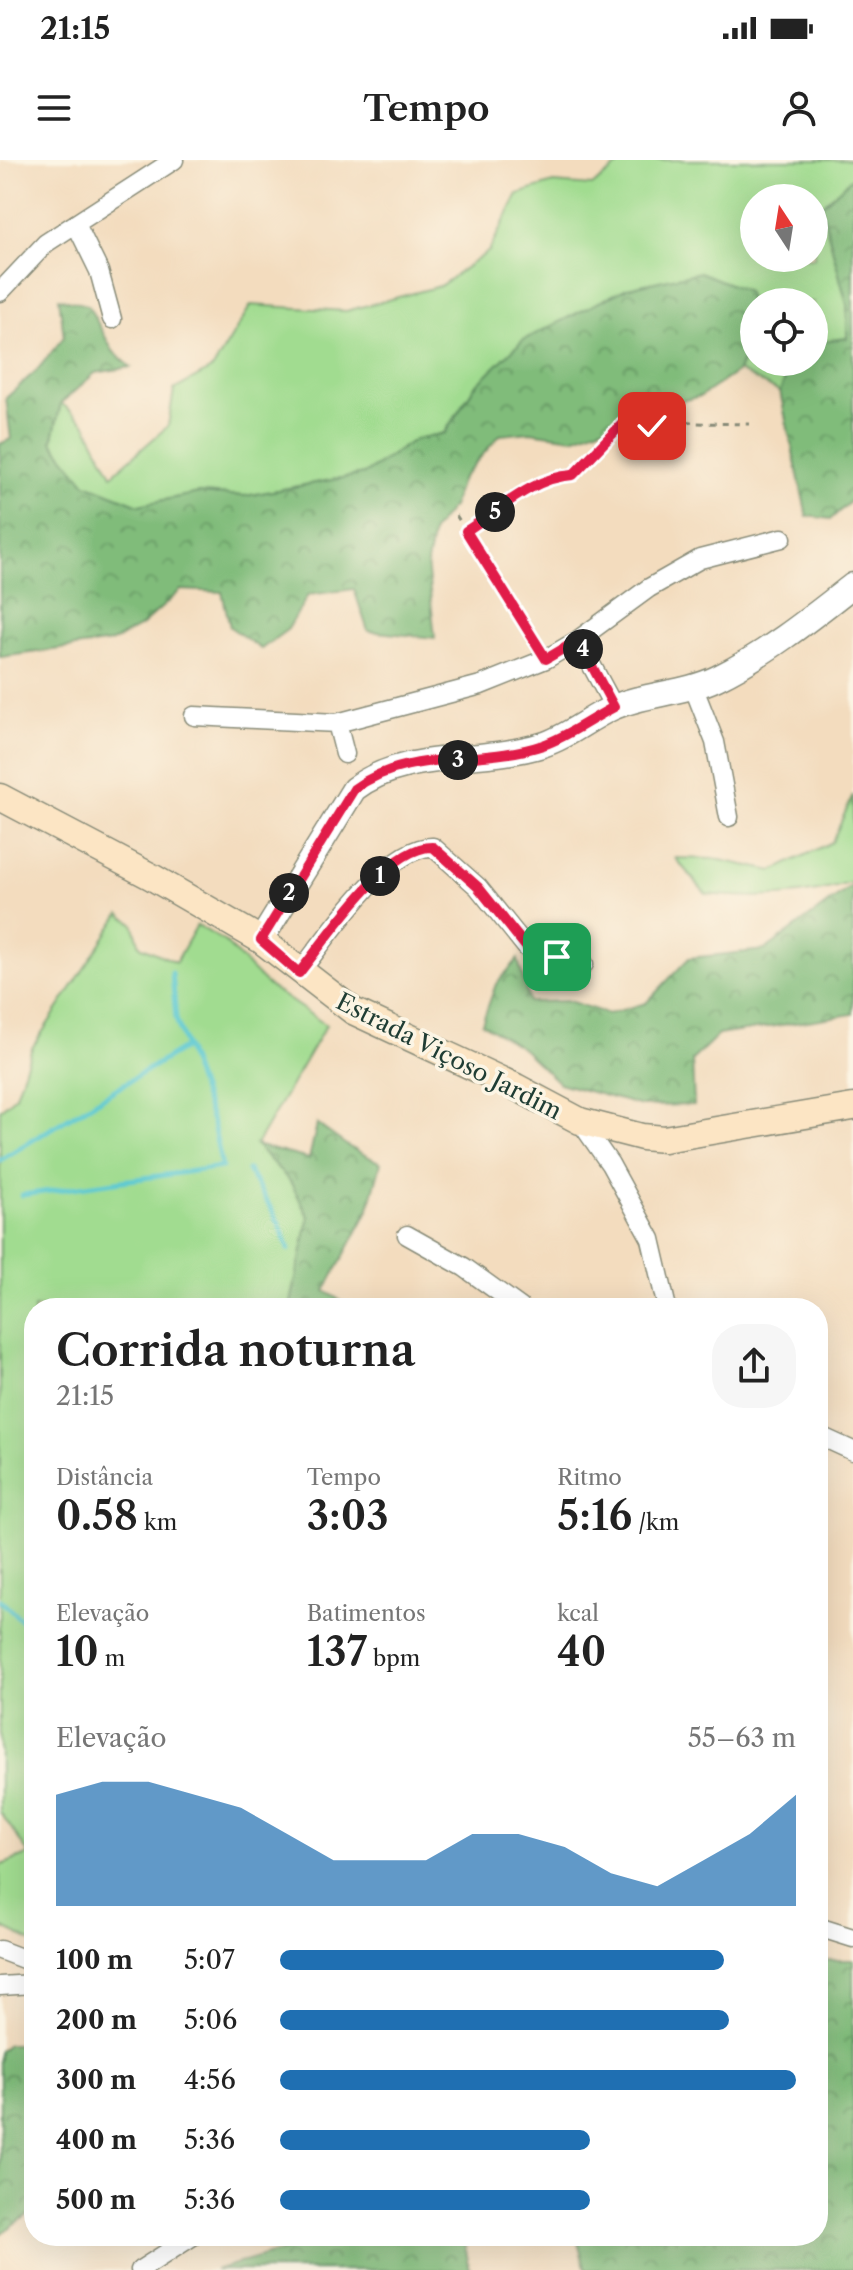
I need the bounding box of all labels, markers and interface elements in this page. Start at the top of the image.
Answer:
text: 21:15 [40,10,110,47]
icon: menu [32,86,76,130]
text: Tempo [363,86,490,130]
icon: person [777,86,821,130]
north arrow [740,184,828,272]
map controls [740,184,828,376]
button: locate [740,288,828,376]
pin [618,392,686,460]
icon: check [630,404,674,448]
pin: 5 [475,492,515,532]
text: 5 [489,498,501,525]
pin: 4 [563,629,603,669]
text: 4 [576,635,590,662]
pin: 3 [438,740,478,780]
text: 3 [452,746,464,773]
pin: 1 [360,856,400,896]
text: 1 [375,862,385,889]
pin: 2 [269,873,309,913]
text: 2 [283,879,296,906]
pin [523,923,591,991]
icon: arrive [535,935,579,979]
street label: Estrada Viçoso Jardim [331,987,567,1125]
text: Corrida noturna [56,1323,415,1377]
button: share [712,1324,796,1408]
text: 21:15 [56,1380,114,1412]
text: Distância [56,1464,153,1491]
text: Tempo [307,1464,381,1491]
text: Ritmo [557,1464,622,1491]
text: 0.58 [56,1491,138,1540]
text: 3:03 [307,1491,389,1540]
text: 5:16 [557,1491,632,1540]
text: km [138,1509,177,1536]
text: /km [632,1509,679,1536]
text: Elevação [56,1600,149,1627]
text: Batimentos [307,1600,426,1627]
text: kcal [557,1600,599,1627]
text: 10 [56,1627,99,1676]
text: 137 [307,1627,367,1676]
text: 40 [557,1627,606,1676]
text: m [99,1645,125,1672]
text: bpm [367,1645,420,1672]
text: Elevação [56,1722,166,1754]
text: 55–63 m [688,1722,796,1754]
text: 100 m [56,1944,133,1976]
text: 5:07 [184,1944,235,1976]
text: 200 m [56,2004,137,2036]
text: 5:06 [184,2004,237,2036]
text: 300 m [56,2064,136,2096]
text: 4:56 [184,2064,236,2096]
text: 400 m [56,2124,137,2156]
text: 5:36 [184,2124,235,2156]
text: 500 m [56,2184,136,2216]
text: 5:36 [184,2184,235,2216]

